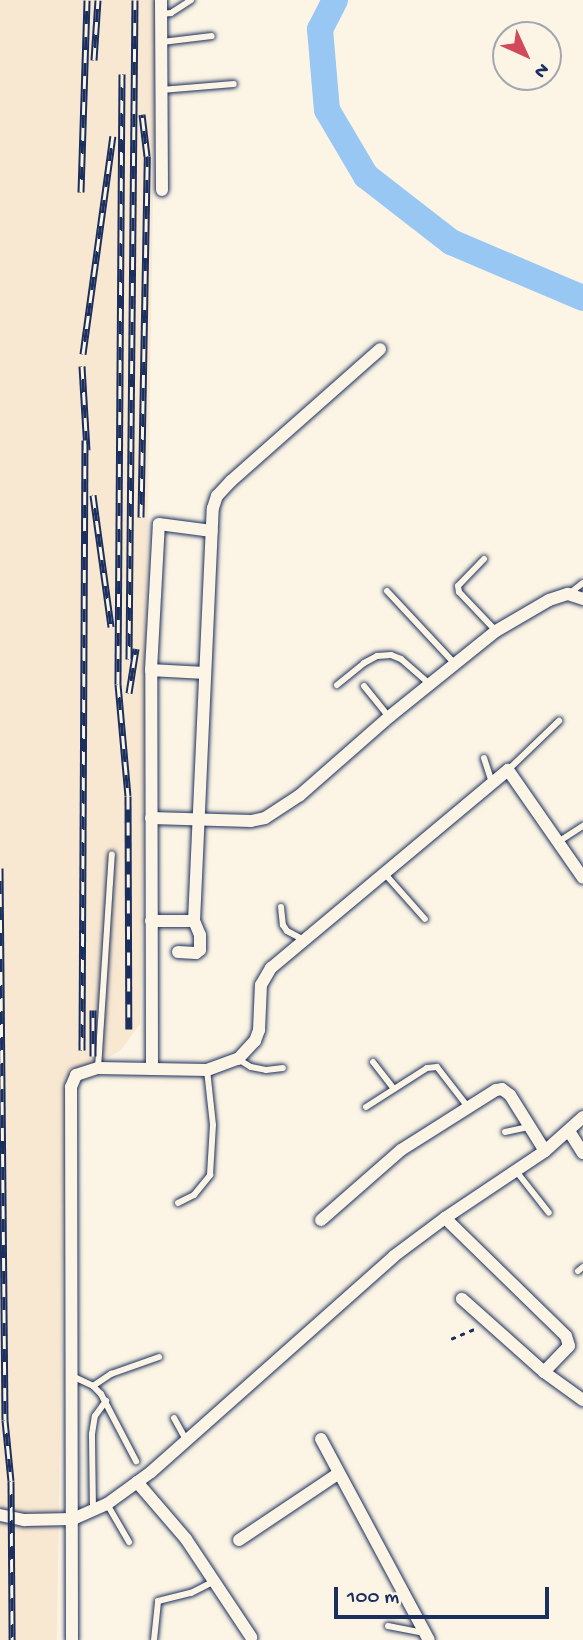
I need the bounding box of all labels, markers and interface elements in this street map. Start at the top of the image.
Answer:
north arrow [492,21,562,91]
text: N [528,57,553,82]
scale bar [338,1574,553,1618]
text: 100 m [347,1586,399,1611]

